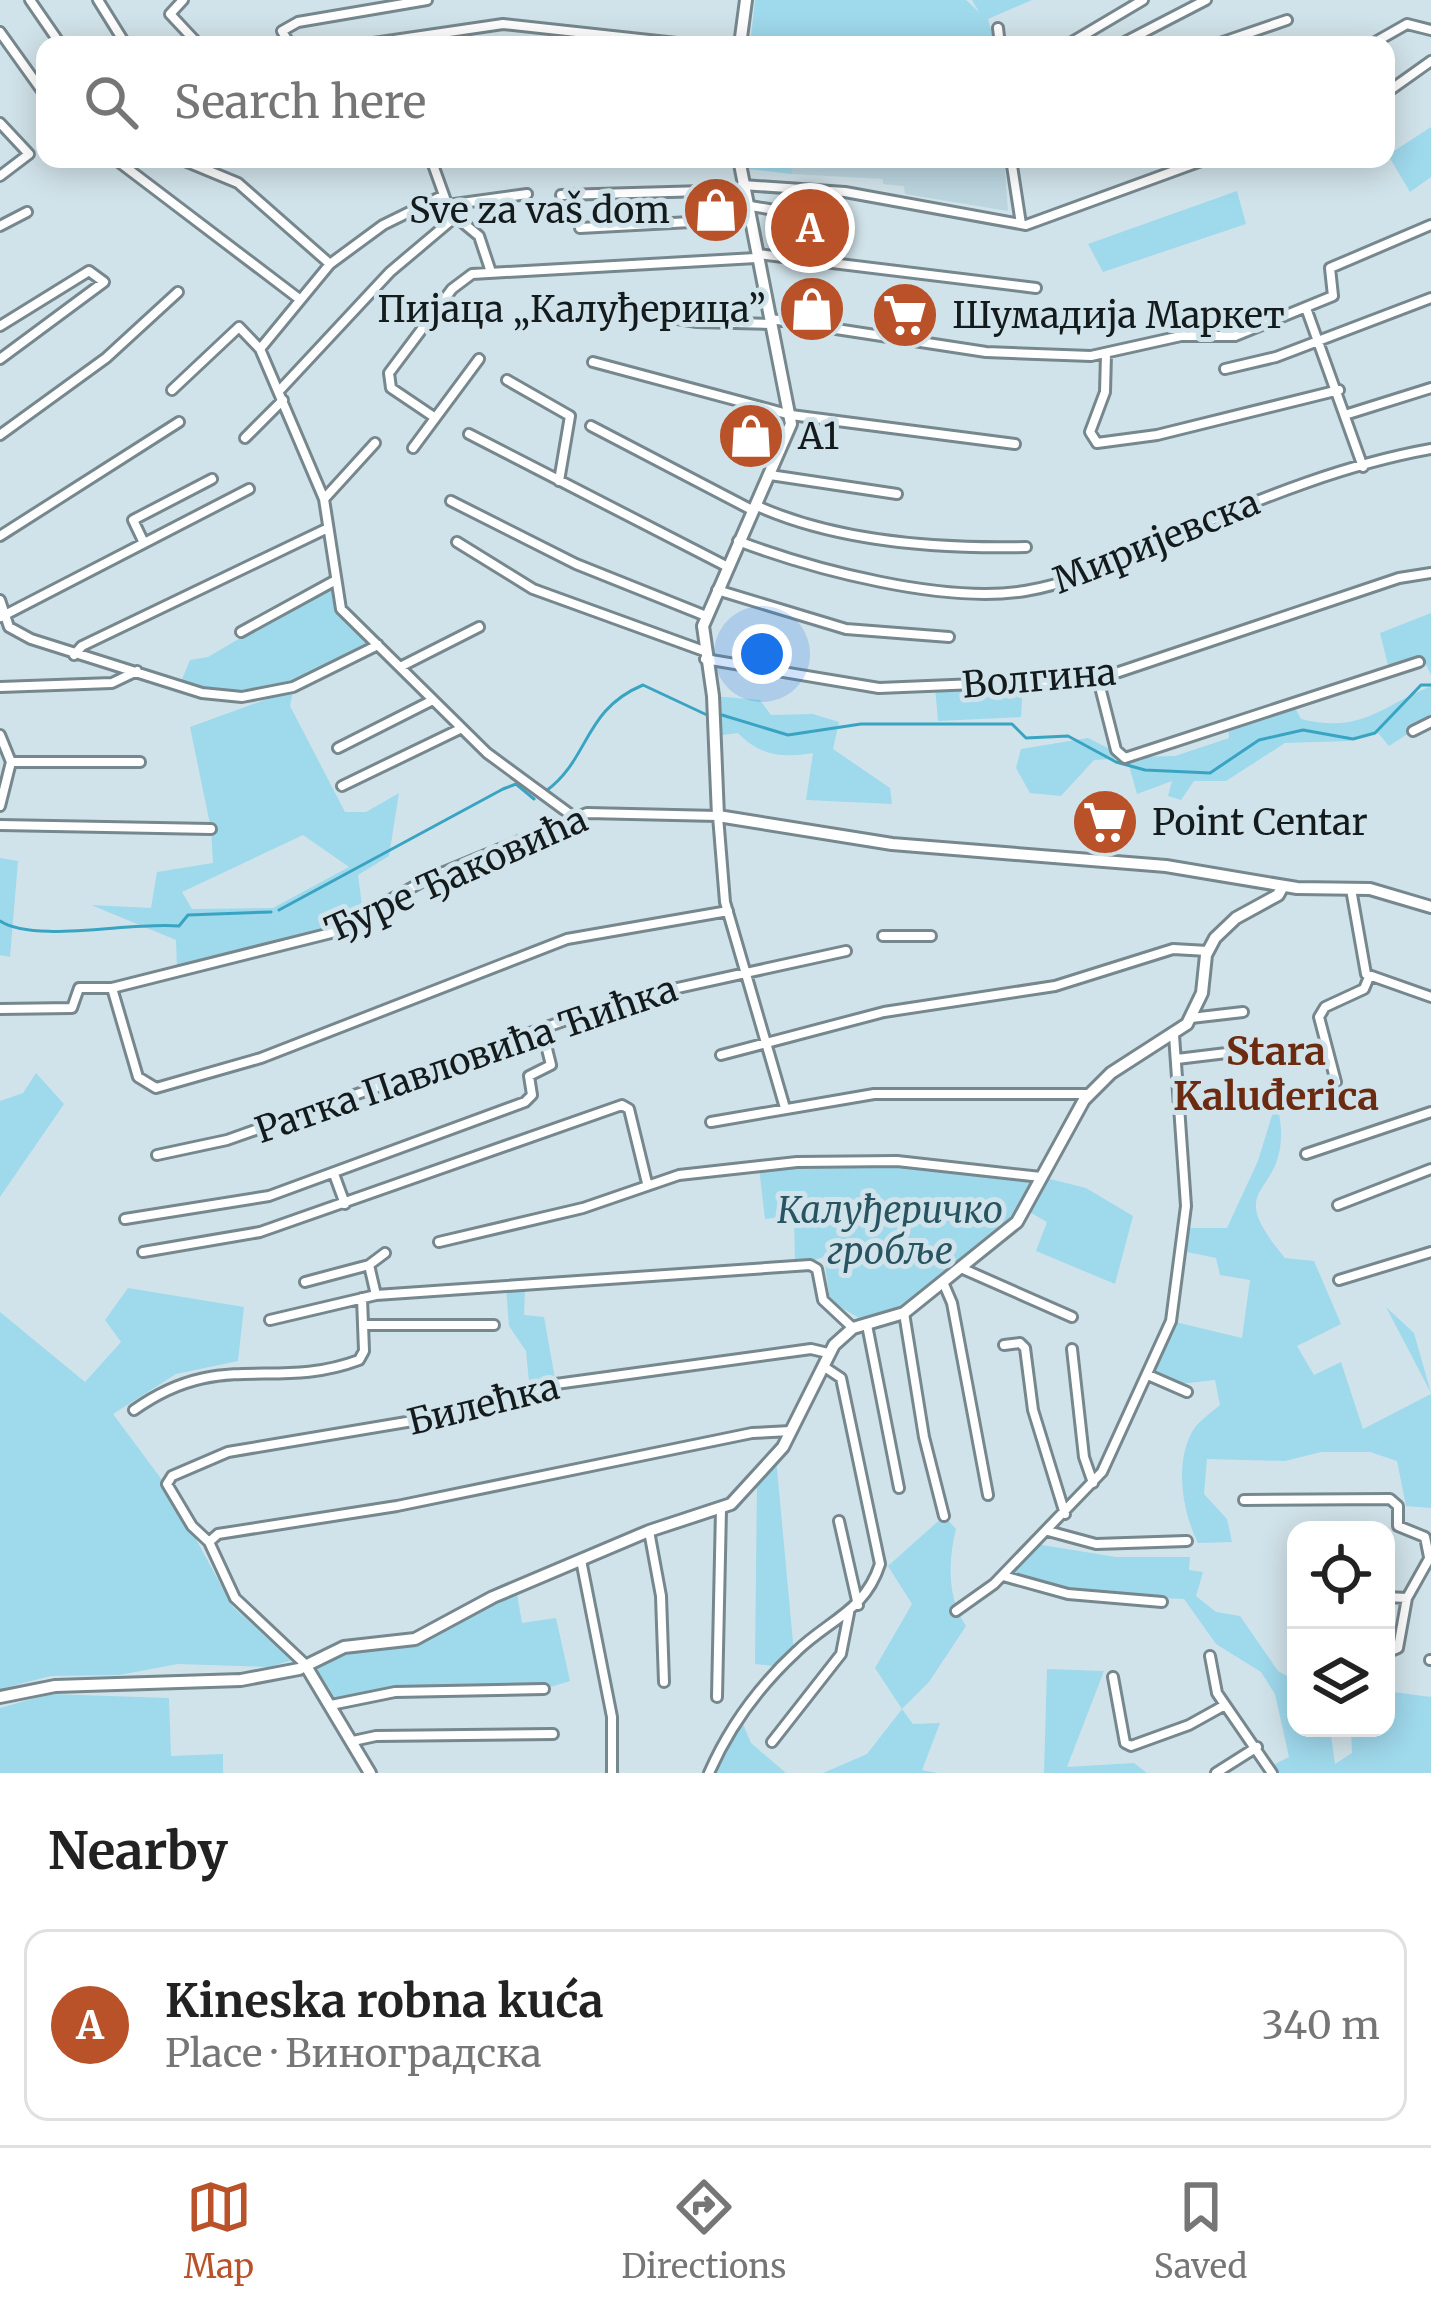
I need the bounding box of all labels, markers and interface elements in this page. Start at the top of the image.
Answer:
search box [36,36,1395,168]
icon: search [78,69,144,135]
text: Search here [174,74,426,130]
shop icon: Sve za vaš dom [681,175,751,245]
pin: A [771,183,849,273]
place label: Sve za vaš dom [409,188,670,233]
shop icon: Пијаца „Калуђерица” [777,274,847,344]
supermarket icon: Шумадија Маркет [870,280,940,350]
place label: Пијаца „Калуђерица” [377,287,766,332]
place label: Шумадија Маркет [952,293,1285,338]
shop icon: A1 [716,401,786,471]
place label: A1 [797,414,839,459]
street label: Миријевска [1046,480,1266,603]
your location [732,624,792,684]
street label: Волгина [960,649,1118,708]
supermarket icon: Point Centar [1070,787,1140,857]
street label: Ђуре Ђаковића [318,797,594,952]
place label: Point Centar [1152,800,1368,845]
street label: Ратка Павловића Ћићка [249,966,683,1153]
district label: Stara Kaluđerica [1173,1027,1379,1121]
park label: Калуђеричко гробље [777,1188,1003,1274]
street label: Билећка [403,1364,564,1445]
map controls [1287,1521,1395,1737]
button: locate [1287,1521,1395,1629]
button: layers [1287,1629,1395,1737]
text: Nearby [48,1819,228,1883]
text: Kineska robna kuća [165,1973,604,2029]
text: A [76,2001,104,2050]
text: 340 m [1262,2001,1380,2050]
text: Place · Виноградска [165,2029,542,2078]
tab: Map [184,2174,254,2287]
tab: Directions [621,2174,786,2287]
tab: Saved [1154,2174,1247,2287]

